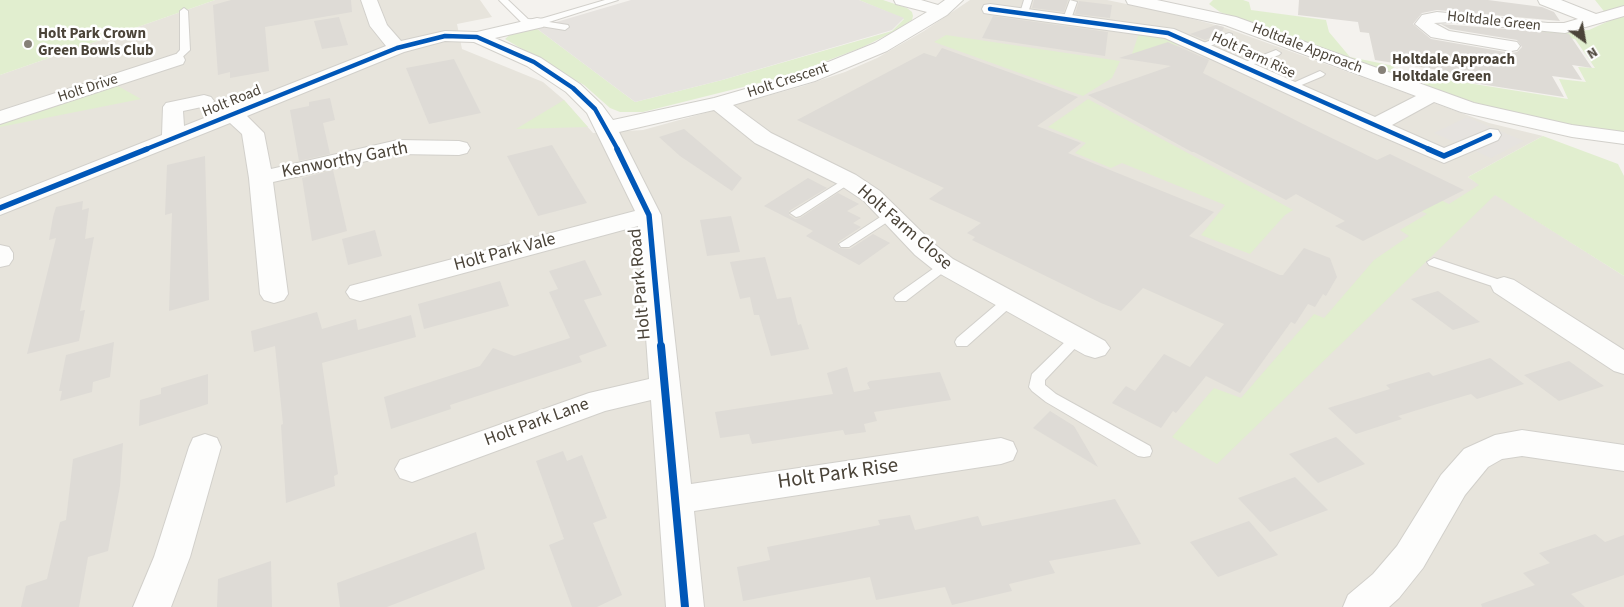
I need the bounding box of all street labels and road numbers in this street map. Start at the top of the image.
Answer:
street label: Holtdale Green [1446,8,1542,36]
street label: Holtdale Approach [1249,20,1365,78]
street label: Holt Farm Rise [1208,29,1298,83]
street label: Holt Crescent [745,59,831,103]
street label: Holt Drive [56,71,120,107]
street label: Holt Road [200,82,264,122]
street label: Kenworthy Garth [280,138,410,184]
street label: Holt Farm Close [852,181,956,275]
street label: Holt Park Road [625,227,657,341]
street label: Holt Park Vale [452,229,558,277]
street label: Holt Park Lane [482,394,592,452]
street label: Holt Park Rise [776,454,900,496]

